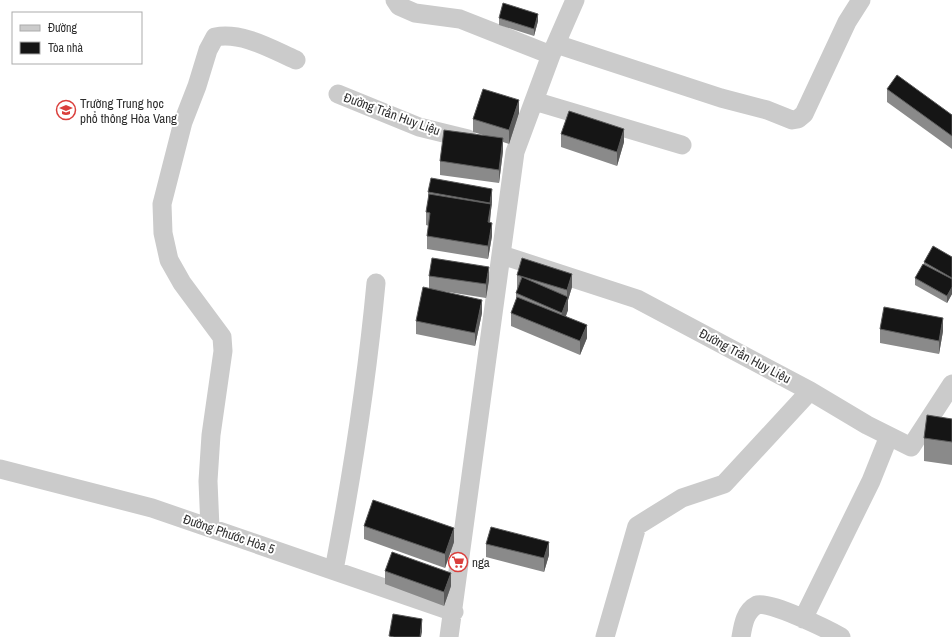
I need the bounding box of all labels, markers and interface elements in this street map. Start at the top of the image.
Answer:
legend [12,12,142,64]
text: Đường [48,20,78,36]
text: Tòa nhà [48,40,84,56]
street label: Đường Trần Huy Liệu [341,89,443,139]
place label: Trường Trung học phổ thông Hòa Vang [80,95,177,127]
school or university icon: Trường Trung học phổ thông Hòa Vang [55,99,77,121]
street label: Đường Trần Huy Liệu [696,325,794,387]
street label: Đường Phước Hòa 5 [181,510,277,558]
supermarket icon: nga [447,551,469,573]
place label: nga [472,554,490,571]

